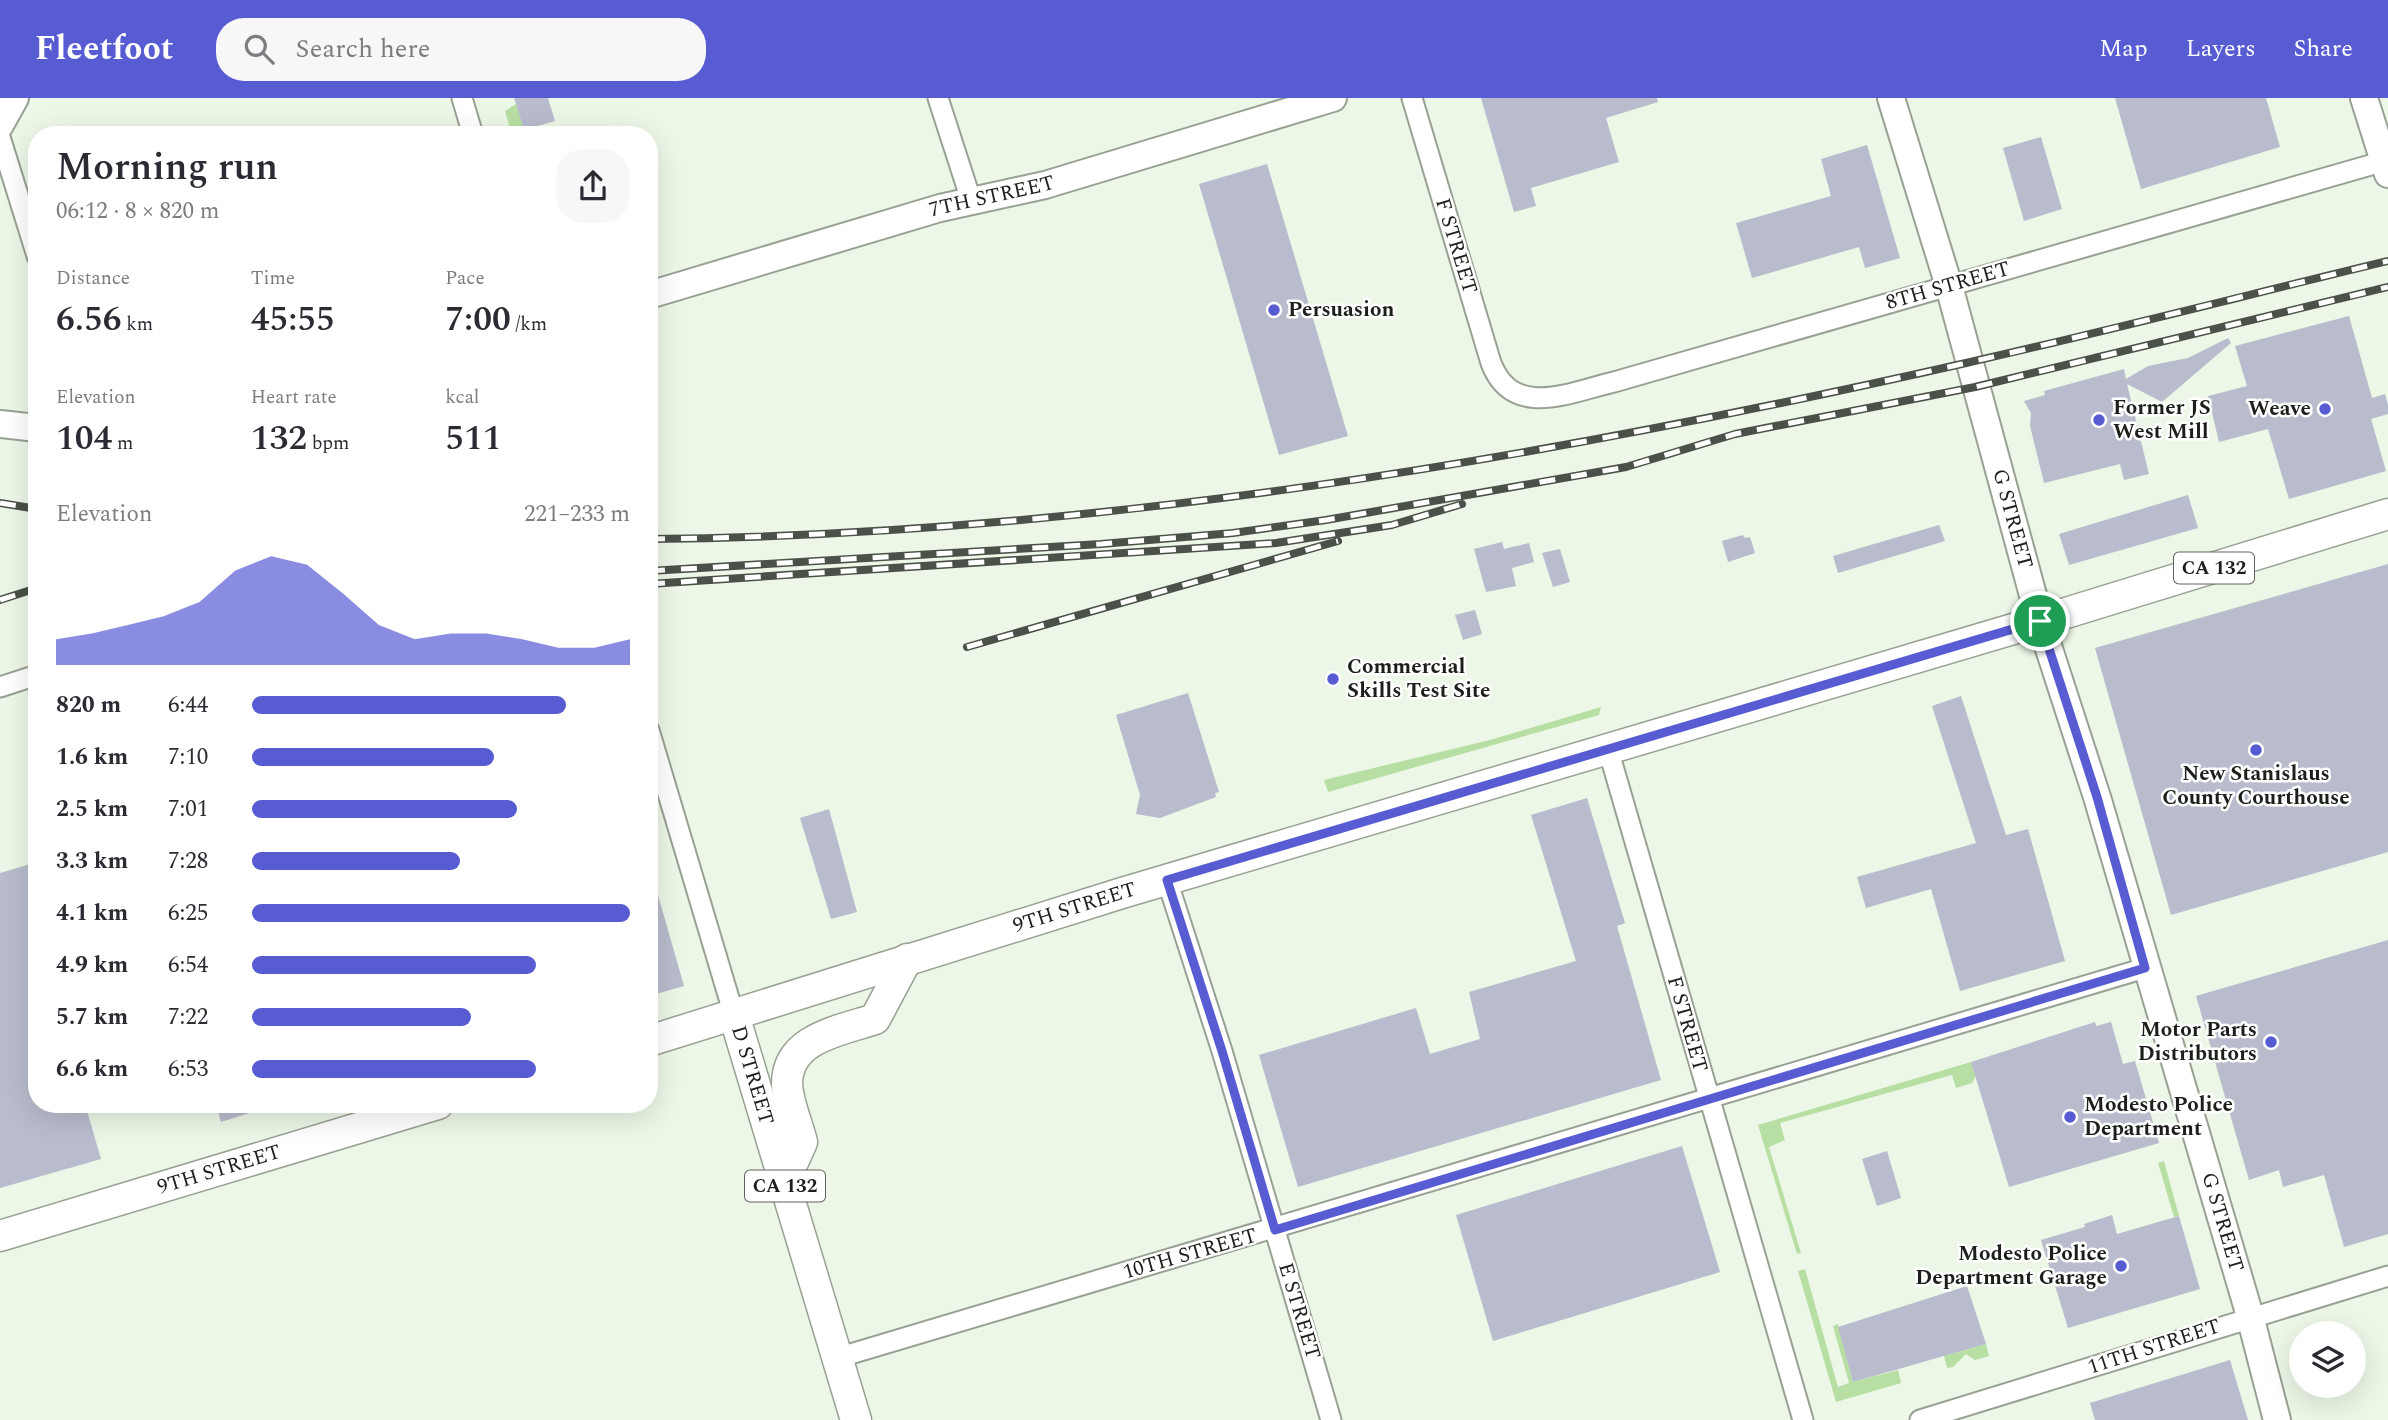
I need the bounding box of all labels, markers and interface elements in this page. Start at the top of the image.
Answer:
search box [216,18,706,81]
text: Fleetfoot [35,24,174,74]
text: Search here [296,29,430,69]
icon: search [240,30,278,68]
text: Map [2099,31,2148,67]
text: Layers [2186,31,2256,67]
text: Share [2294,31,2353,67]
text: Morning run [56,139,278,197]
button: share [556,149,630,223]
street label: 7TH STREET [925,167,1059,226]
text: 06:12 · 8 × 820 m [56,194,220,229]
street label: F STREET [1426,194,1486,298]
street label: 8TH STREET [1882,253,2014,319]
text: Distance [56,264,130,293]
text: Time [251,264,295,293]
text: Pace [445,264,485,293]
text: 6.56 [56,293,121,346]
text: 45:55 [251,293,335,346]
text: 7:00 [445,293,511,346]
place label: Persuasion [1288,294,1394,326]
marker: Persuasion [1266,302,1282,318]
text: km [121,310,153,339]
text: /km [511,310,547,339]
text: Elevation [56,383,136,412]
text: Heart rate [251,383,337,412]
text: kcal [445,383,479,412]
place label: Former JS West Mill [2113,392,2211,448]
place label: Weave [2248,393,2311,425]
marker: Weave [2317,401,2333,417]
text: 104 [56,412,112,465]
text: 132 [251,412,307,465]
text: 511 [445,412,502,465]
marker: Former JS West Mill [2091,412,2107,428]
text: m [112,429,133,458]
text: bpm [307,429,349,458]
street label: G STREET [1983,465,2041,572]
text: Elevation [56,497,152,532]
text: 221–233 m [524,497,630,532]
road number: CA 132 [2174,552,2254,583]
pin [2010,591,2070,651]
icon: arrive [2021,602,2059,640]
place label: Commercial Skills Test Site [1347,651,1490,707]
marker: Commercial Skills Test Site [1325,671,1341,687]
text: 820 m [56,688,121,723]
text: 6:44 [168,688,208,723]
text: 1.6 km [56,740,128,775]
text: 7:10 [168,740,208,775]
marker: New Stanislaus County Courthouse [2248,742,2264,758]
place label: New Stanislaus County Courthouse [2162,758,2350,814]
text: 2.5 km [56,792,128,827]
text: 7:01 [168,792,208,827]
text: 3.3 km [56,844,128,879]
text: 7:28 [168,844,208,879]
street label: 9TH STREET [1009,874,1140,942]
text: 4.1 km [56,896,128,931]
text: 6:25 [168,896,208,931]
text: 4.9 km [56,948,128,983]
text: 6:54 [168,948,208,983]
street label: F STREET [1658,972,1716,1076]
text: 5.7 km [56,1000,128,1035]
text: 7:22 [168,1000,208,1035]
place label: Motor Parts Distributors [2138,1014,2257,1070]
street label: D STREET [722,1022,782,1129]
marker: Motor Parts Distributors [2263,1034,2279,1050]
text: 6.6 km [56,1052,128,1087]
text: 6:53 [168,1052,208,1087]
place label: Modesto Police Department [2084,1089,2233,1145]
marker: Modesto Police Department [2062,1109,2078,1125]
street label: 9TH STREET [154,1136,285,1204]
street label: G STREET [2193,1169,2252,1276]
road number: CA 132 [745,1170,825,1202]
street label: 10TH STREET [1119,1220,1261,1288]
place label: Modesto Police Department Garage [1915,1238,2107,1294]
marker: Modesto Police Department Garage [2113,1258,2129,1274]
street label: E STREET [1269,1259,1329,1363]
street label: 11TH STREET [2083,1310,2225,1384]
map controls [2289,1321,2366,1398]
button: layers [2289,1321,2366,1398]

